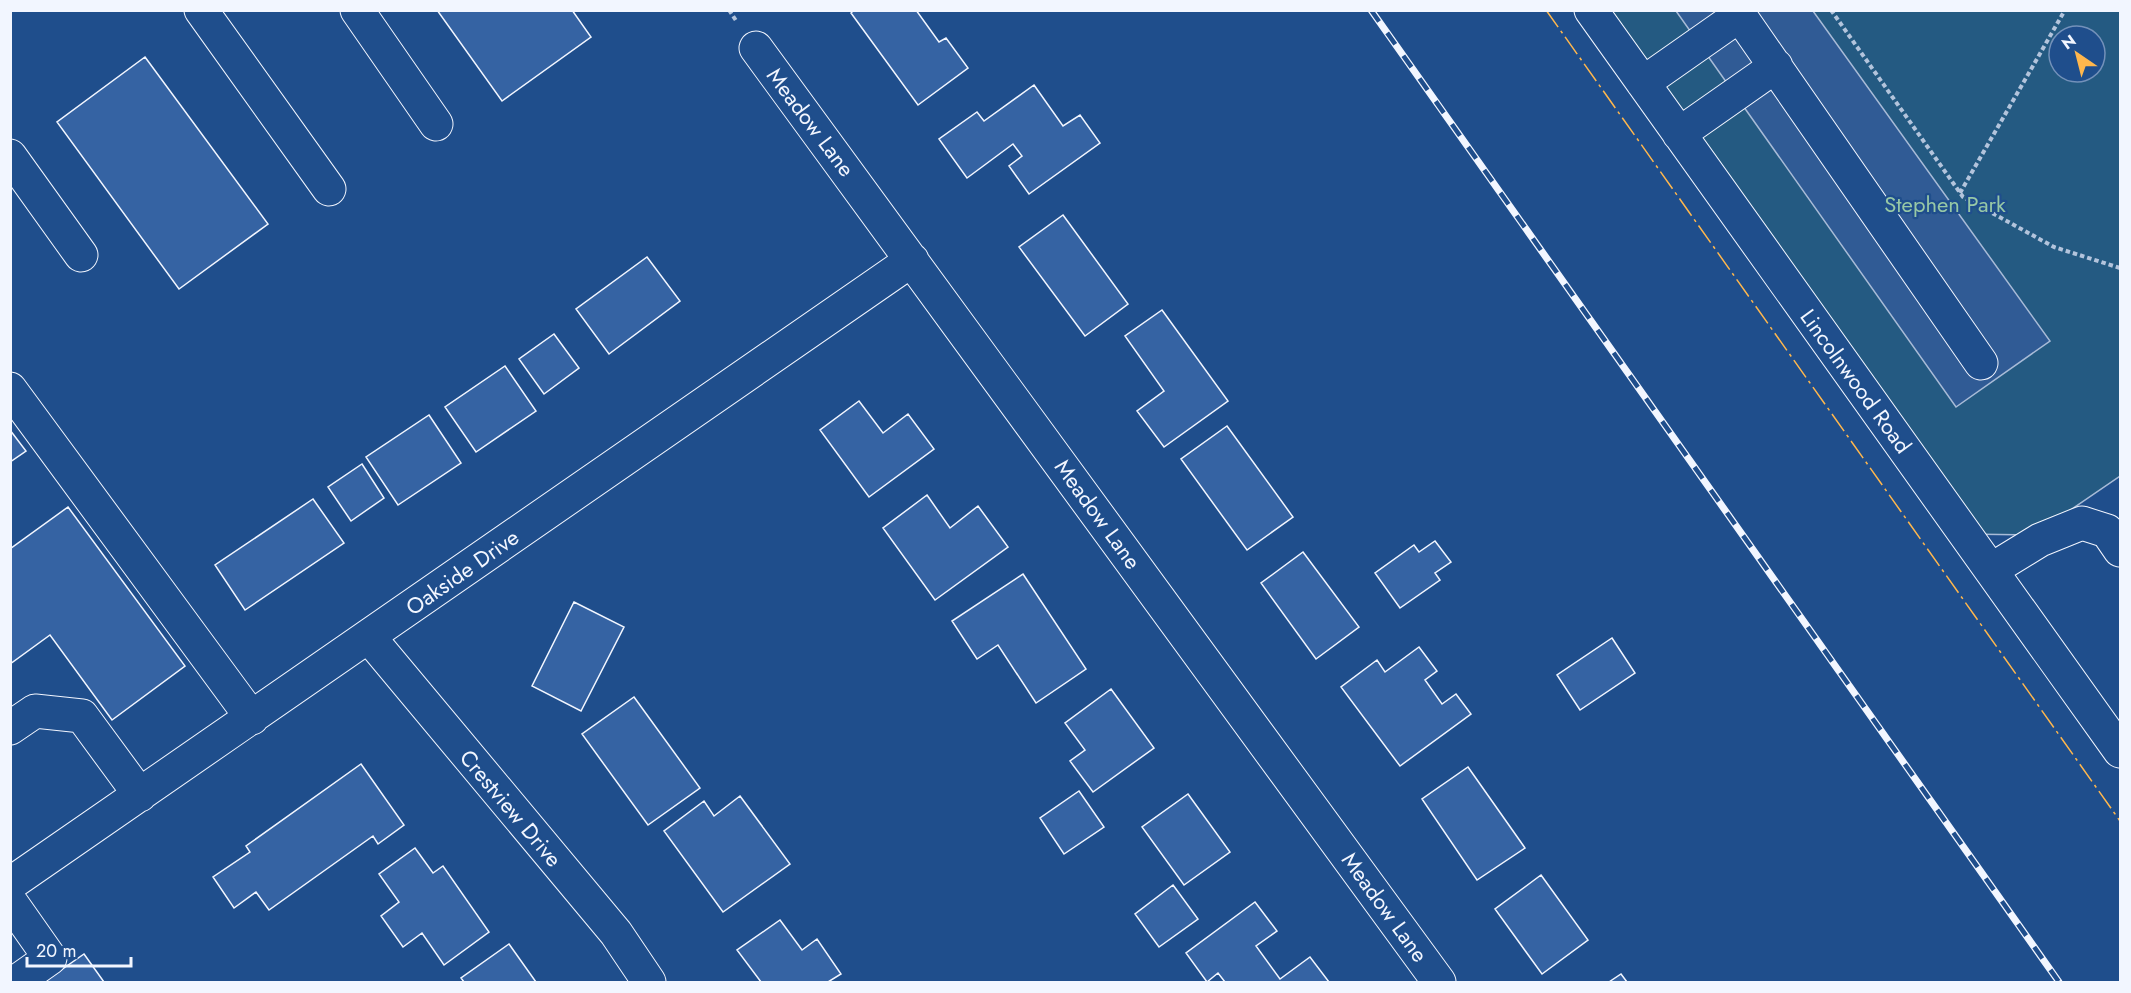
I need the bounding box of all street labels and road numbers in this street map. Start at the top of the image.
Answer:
street label: Meadow Lane [759,61,863,183]
street label: Lincolnwood Road [1793,302,1919,460]
street label: Meadow Lane [1047,452,1149,576]
street label: Oakside Drive [399,521,525,623]
street label: Crestview Drive [452,742,570,874]
street label: Meadow Lane [1334,845,1436,969]

